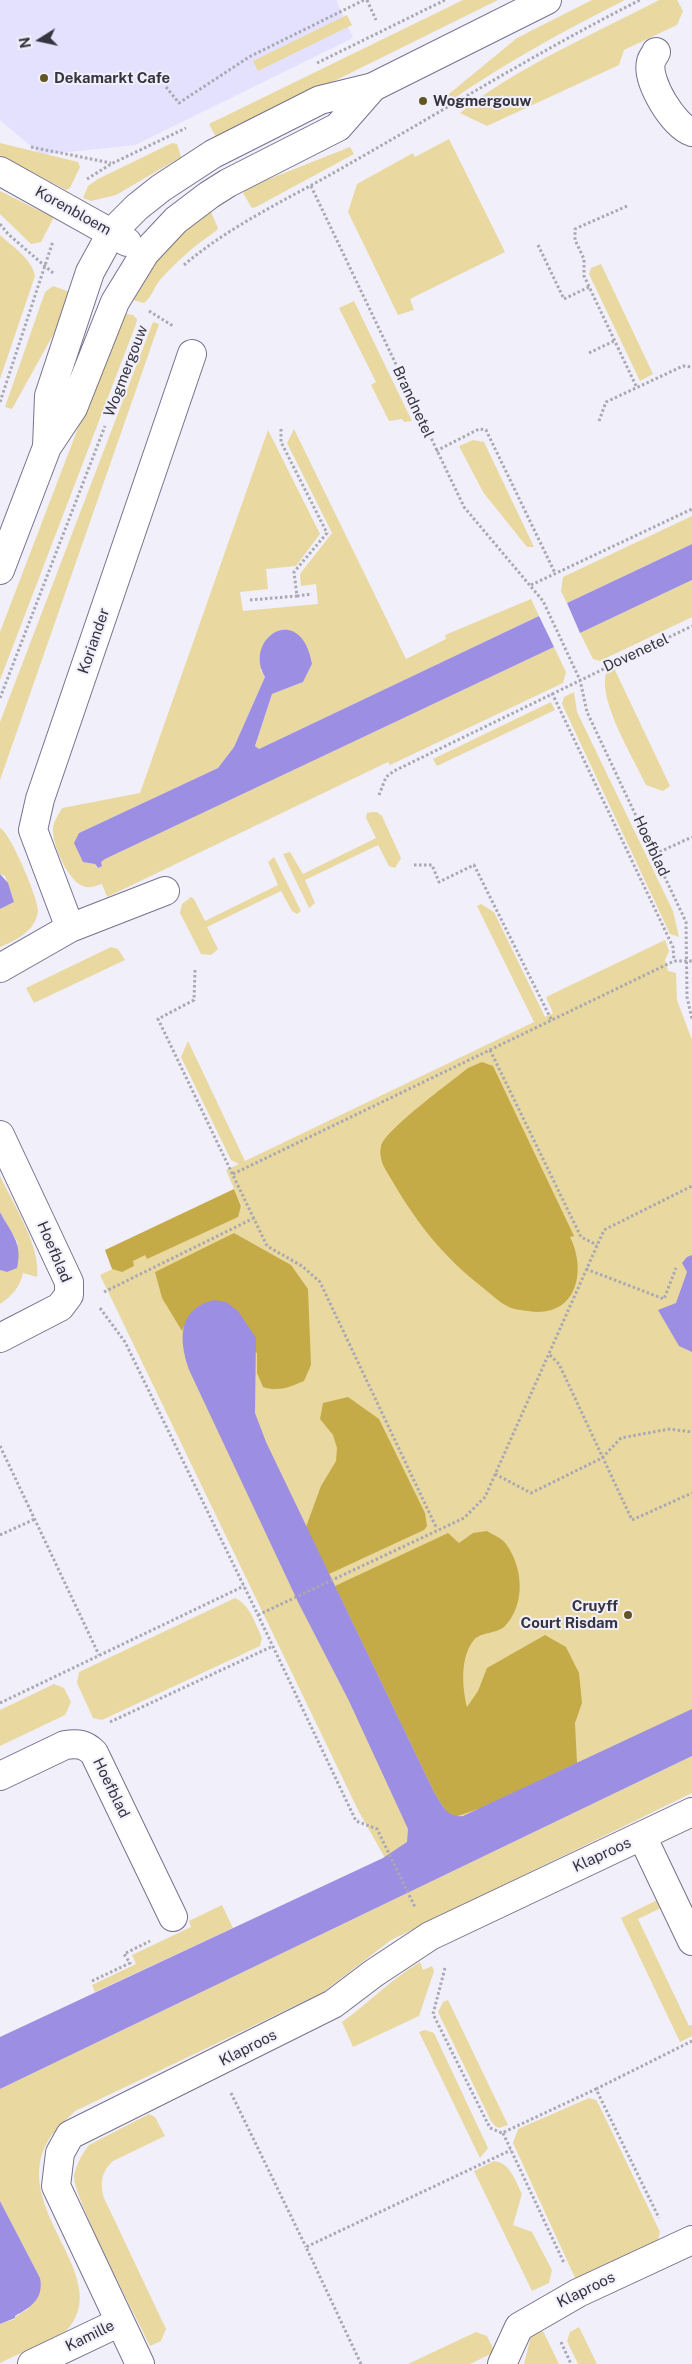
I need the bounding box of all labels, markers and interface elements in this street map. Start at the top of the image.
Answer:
north arrow [15,15,65,65]
text: N [16,36,34,49]
place label: Dekamarkt Cafe [54,69,170,87]
marker: Dekamarkt Cafe [38,72,50,84]
place label: Wogmergouw [433,92,531,110]
marker: Wogmergouw [417,95,429,107]
street label: Korenbloem [32,183,114,239]
street label: Wogmergouw [100,323,152,419]
street label: Brandnetel [389,363,437,441]
street label: Koriander [74,606,114,676]
street label: Dovenetel [600,630,672,676]
street label: Hoefblad [629,813,673,879]
street label: Hoefblad [33,1219,75,1285]
place label: Cruyff Court Risdam [521,1597,618,1632]
marker: Cruyff Court Risdam [622,1609,634,1621]
street label: Hoefblad [89,1755,133,1821]
street label: Klaproos [570,1834,634,1876]
street label: Klaproos [216,2026,280,2070]
street label: Klaproos [554,2268,618,2312]
street label: Kamille [63,2316,117,2356]

